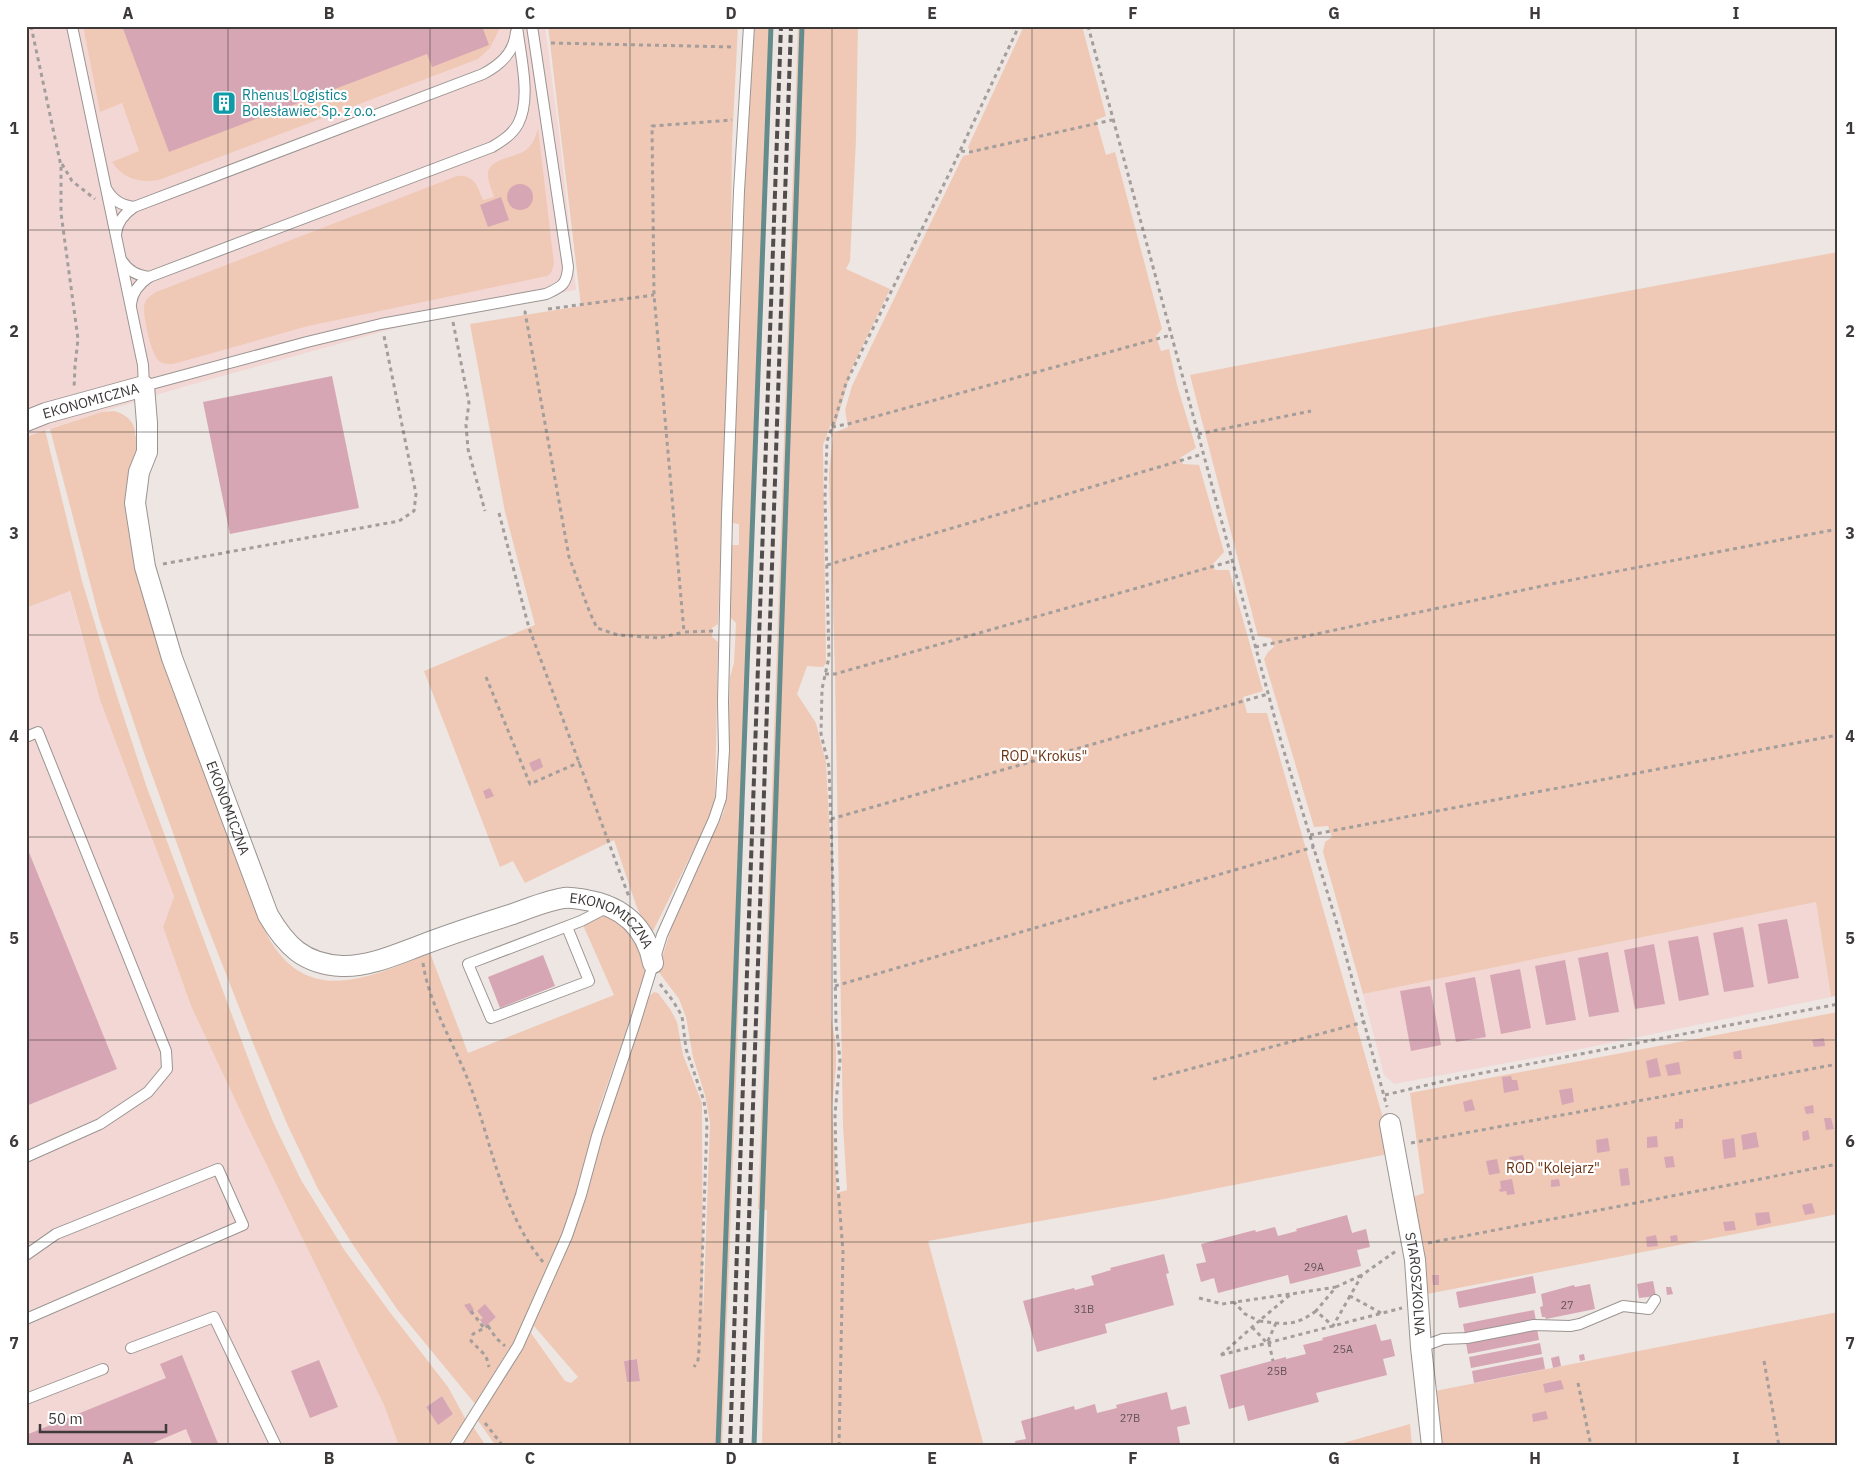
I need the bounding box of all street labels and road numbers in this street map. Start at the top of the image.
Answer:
street label: EKONOMICZNA [41,379,141,423]
street label: EKONOMICZNA [202,758,254,858]
street label: EKONOMICZNA [569,889,657,951]
street label: STAROSZKOLNA [1401,1231,1429,1336]

